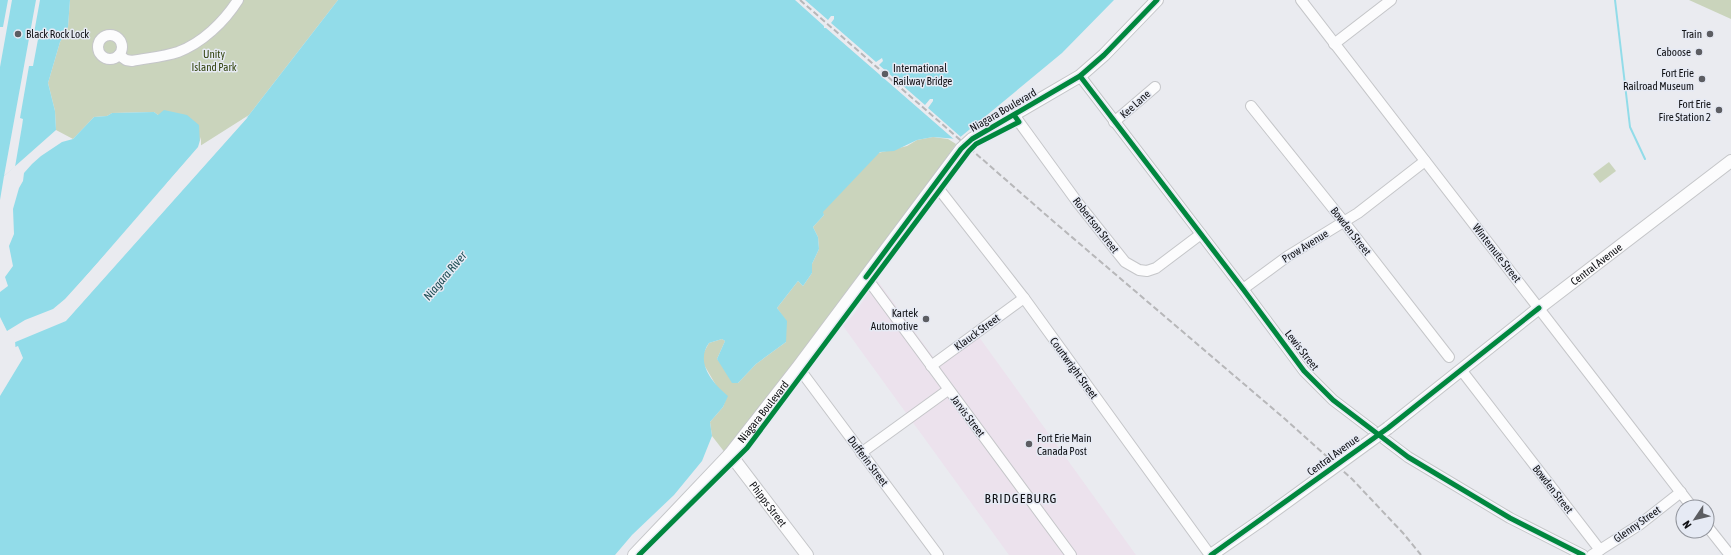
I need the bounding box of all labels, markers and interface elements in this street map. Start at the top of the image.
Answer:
place label: Black Rock Lock [26,28,89,40]
place label: Train [1682,28,1702,40]
marker: Black Rock Lock [13,29,23,39]
marker: Train [1705,29,1715,39]
place label: Caboose [1657,46,1691,58]
marker: Caboose [1694,47,1704,57]
park label: Unity Island Park [191,48,237,73]
place label: International Railway Bridge [893,62,952,87]
place label: Fort Erie Railroad Museum [1623,67,1694,92]
marker: International Railway Bridge [880,69,890,79]
marker: Fort Erie Railroad Museum [1697,74,1707,84]
street label: Niagara Boulevard [968,86,1038,134]
street label: Kee Lane [1117,87,1153,121]
place label: Fort Erie Fire Station 2 [1659,98,1711,123]
marker: Fort Erie Fire Station 2 [1714,105,1724,115]
street label: Robertson Street [1071,195,1121,255]
street label: Bowden Street [1328,204,1374,258]
street label: Wintemute Street [1470,221,1524,285]
street label: Prow Avenue [1280,227,1330,265]
street label: Central Avenue [1568,241,1624,288]
water label: Niagara River [421,248,470,303]
place label: Kartek Automotive [871,307,918,332]
street label: Klauck Street [952,311,1002,353]
marker: Kartek Automotive [921,314,931,324]
street label: Lewis Street [1283,327,1321,373]
street label: Courtwright Street [1048,335,1100,401]
street label: Niagara Boulevard [735,379,791,445]
street label: Jarvis Street [949,393,987,439]
place label: Fort Erie Main Canada Post [1037,432,1092,457]
street label: Central Avenue [1305,432,1361,478]
street label: Dufferin Street [845,434,891,488]
marker: Fort Erie Main Canada Post [1024,439,1034,449]
street label: Bowden Street [1530,462,1576,516]
street label: Phipps Street [747,479,789,529]
district label: BRIDGEBURG [985,491,1057,506]
north arrow [1675,499,1715,539]
street label: Glenny Street [1611,503,1663,545]
text: N [1680,519,1694,531]

